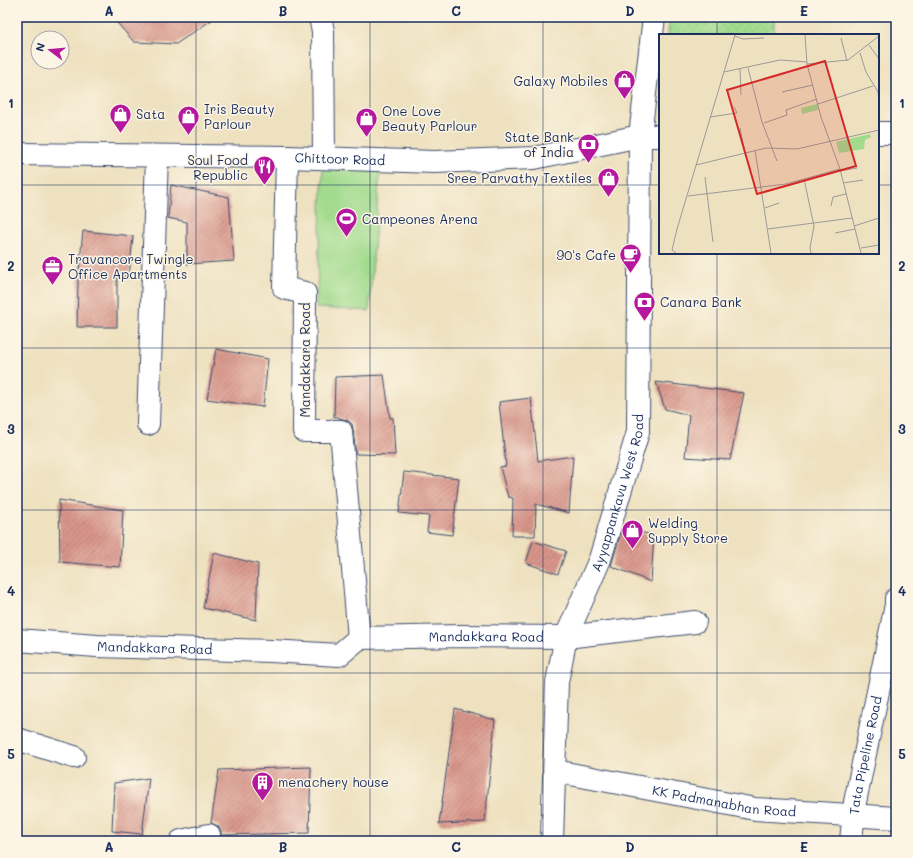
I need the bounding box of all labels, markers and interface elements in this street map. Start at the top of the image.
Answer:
text: A [104,2,114,19]
text: B [279,2,288,19]
text: C [451,2,461,19]
text: D [625,2,635,19]
text: E [800,2,808,19]
north arrow [30,30,70,70]
inset map [659,34,879,254]
text: N [32,41,48,53]
shop icon: Galaxy Mobiles [611,68,637,101]
place label: Galaxy Mobiles [513,72,608,89]
text: 1 [8,94,14,111]
text: 1 [899,94,905,111]
place label: Iris Beauty Parlour [204,100,275,132]
shop icon: Sata [107,101,133,134]
place label: One Love Beauty Parlour [382,102,477,134]
shop icon: Iris Beauty Parlour [176,103,202,136]
place label: Sata [136,105,165,122]
shop icon: One Love Beauty Parlour [353,105,379,138]
place label: State Bank of India [505,128,574,160]
bank icon: State Bank of India [576,131,602,164]
street label: Chittoor Road [294,148,386,168]
place label: Soul Food Republic [188,151,248,183]
restaurant icon: Soul Food Republic [251,154,277,187]
shop icon: Sree Parvathy Textiles [595,165,621,198]
place label: Sree Parvathy Textiles [447,169,592,186]
sports icon: Campeones Arena [334,206,360,239]
place label: Campeones Arena [362,210,478,227]
cafe icon: 90's Cafe [618,242,644,275]
place label: 90's Cafe [556,246,616,263]
place label: Travancore Twingle Office Apartments [68,250,194,282]
office icon: Travancore Twingle Office Apartments [40,253,66,286]
text: 2 [7,257,15,274]
text: 2 [898,257,906,274]
bank icon: Canara Bank [632,289,658,322]
place label: Canara Bank [660,293,742,310]
street label: Mandakkara Road [296,302,313,418]
street label: Ayyappankavu West Road [587,414,646,574]
text: 3 [7,420,15,437]
text: 3 [898,420,906,437]
place label: Welding Supply Store [648,514,728,546]
shop icon: Welding Supply Store [620,517,646,550]
text: 4 [7,582,15,599]
text: 4 [898,582,906,599]
street label: Mandakkara Road [429,627,544,645]
street label: Mandakkara Road [97,637,213,657]
street label: Tata Pipeline Road [845,694,885,815]
text: 5 [7,745,15,762]
text: 5 [898,745,906,762]
building icon: menachery house [249,769,275,802]
place label: menachery house [278,773,389,790]
street label: KK Padmanabhan Road [651,781,797,820]
text: A [104,838,114,855]
text: B [279,838,288,855]
text: C [451,838,461,855]
text: D [625,838,635,855]
text: E [800,838,808,855]

